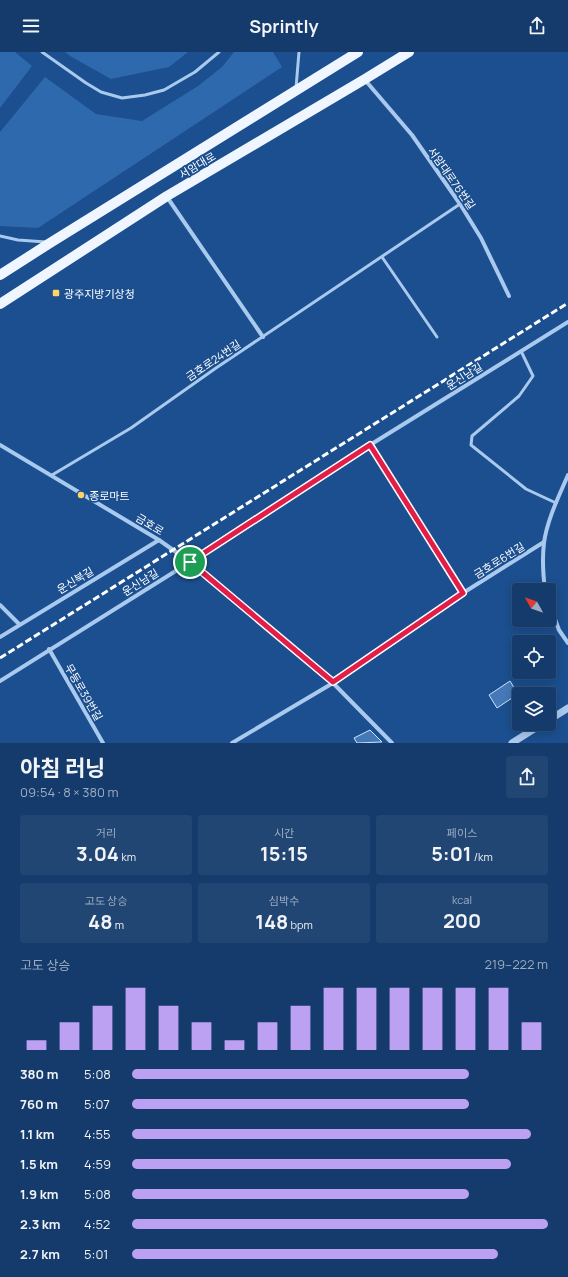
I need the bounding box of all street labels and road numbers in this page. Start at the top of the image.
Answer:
street label: 서암대로76번길 [425,144,479,212]
street label: 서암대로 [176,148,218,182]
street label: 금호로24번길 [183,336,243,384]
street label: 운신남길 [443,359,485,393]
street label: 금호로 [133,510,167,538]
street label: 금호로6번길 [471,538,527,582]
street label: 운신북길 [54,563,96,597]
street label: 운신남길 [119,565,161,599]
street label: 무등로39번길 [62,661,106,723]

